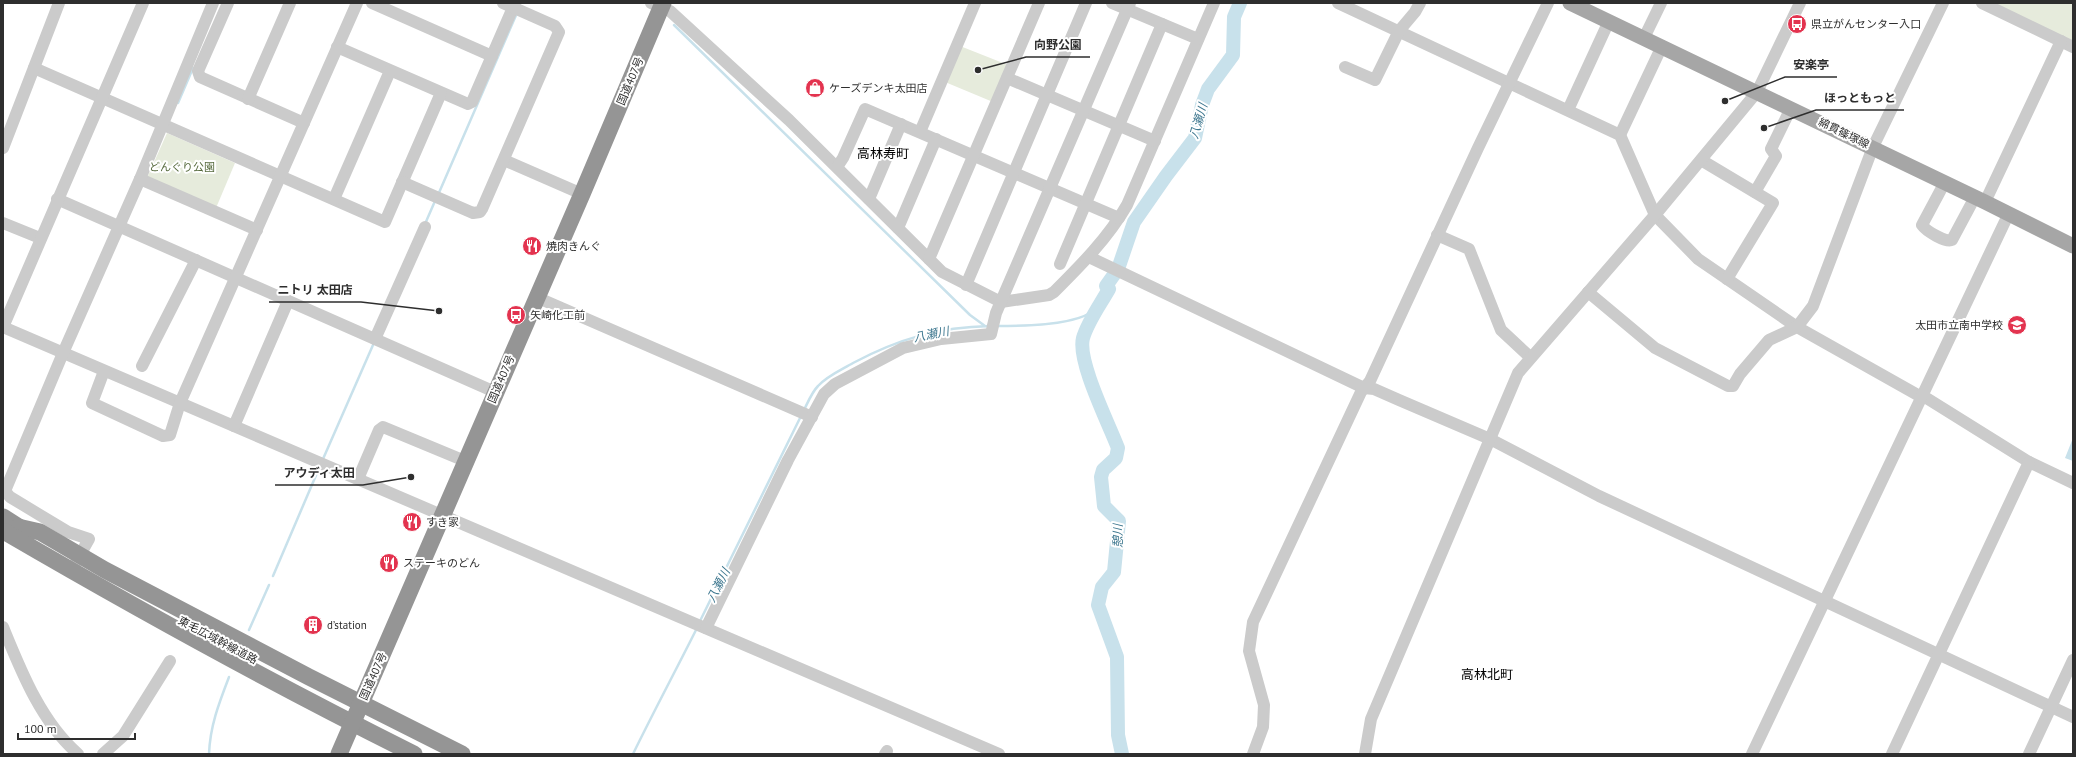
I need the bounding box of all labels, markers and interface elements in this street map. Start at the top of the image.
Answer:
bus stop icon: 県立がんセンター入口 [1786,13,1808,35]
place label: 県立がんセンター入口 [1811,17,1921,31]
callout: 向野公園 [1026,33,1090,57]
text: 向野公園 [1034,37,1082,52]
callout: 安楽亭 [1785,53,1837,77]
street label: 国道407号 [614,55,646,107]
text: 安楽亭 [1793,57,1829,72]
shop icon: ケーズデンキ太田店 [804,77,826,99]
place label: ケーズデンキ太田店 [829,81,927,95]
callout: ほっともっと [1816,86,1904,110]
text: ほっともっと [1824,90,1896,105]
water label: 八瀬川 [1186,100,1211,140]
street label: 綿貫篠塚線 [1816,115,1872,151]
district label: 高林寿町 [857,145,909,162]
park label: どんぐり公園 [149,160,215,174]
restaurant icon: 焼肉きんぐ [521,235,543,257]
place label: 焼肉きんぐ [546,239,601,253]
callout: ニトリ 太田店 [269,278,361,302]
text: ニトリ 太田店 [277,282,353,297]
bus stop icon: 矢崎化工前 [505,304,527,326]
place label: 矢崎化工前 [530,308,585,322]
school or university icon: 太田市立南中学校 [2006,314,2028,336]
place label: 太田市立南中学校 [1915,318,2003,332]
water label: 八瀬川 [912,323,952,345]
street label: 国道407号 [485,353,517,405]
callout: アウディ太田 [275,461,363,485]
text: アウディ太田 [283,465,355,480]
restaurant icon: すき家 [401,511,423,533]
place label: すき家 [426,515,459,529]
water label: 憩川 [1110,522,1125,548]
restaurant icon: ステーキのどん [378,552,400,574]
place label: ステーキのどん [403,556,480,570]
water label: 八瀬川 [703,564,734,604]
street label: 東毛広域幹線道路 [176,613,260,667]
building icon: d’station [302,614,324,636]
place label: d’station [327,618,367,632]
street label: 国道407号 [356,650,390,702]
district label: 高林北町 [1461,666,1513,683]
scale bar [18,715,135,741]
text: 100 m [24,721,57,736]

